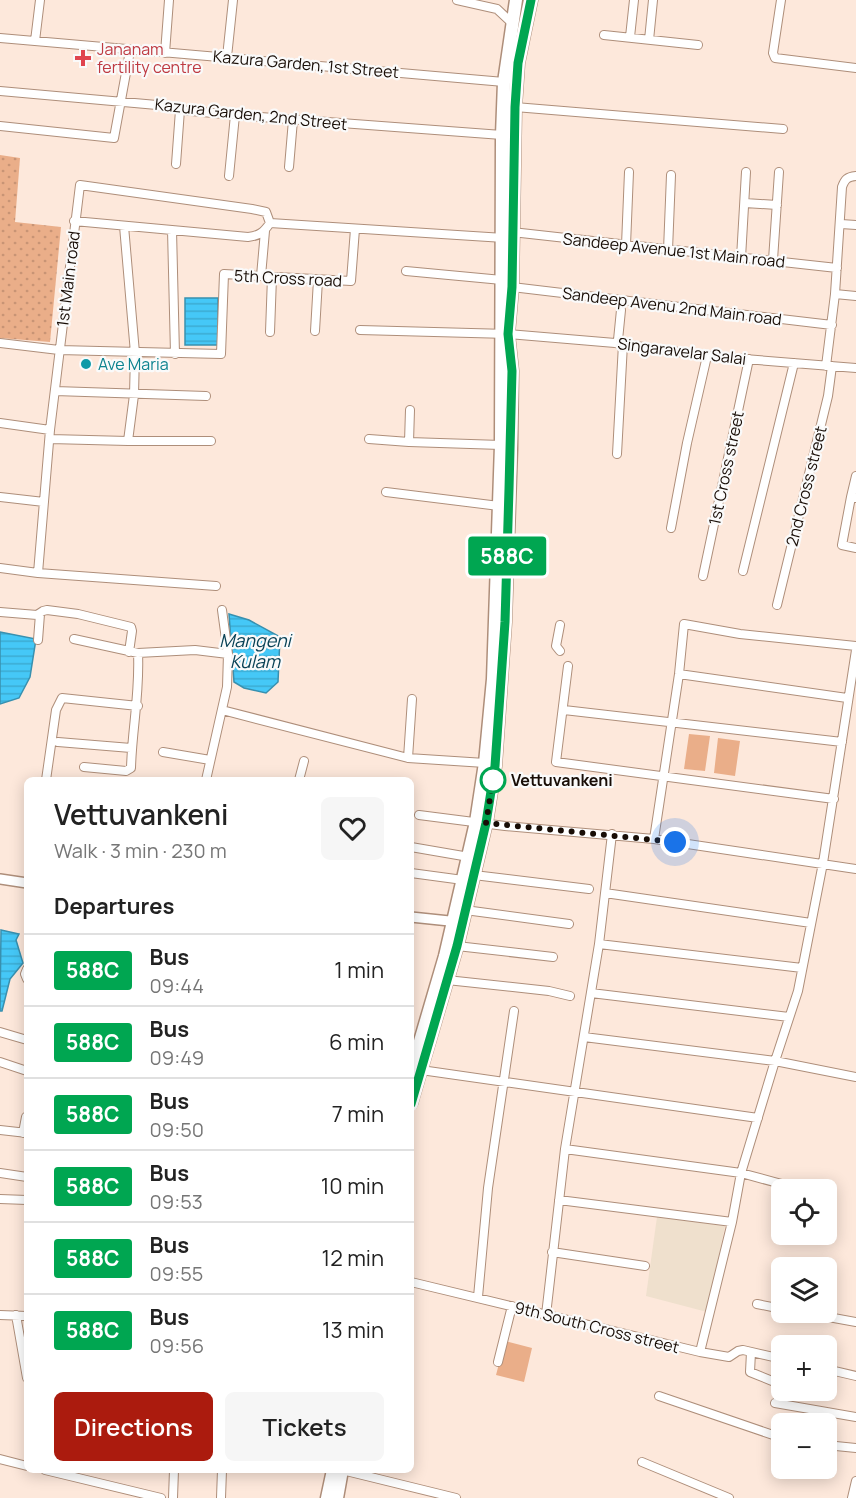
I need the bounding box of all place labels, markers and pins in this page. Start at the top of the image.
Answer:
place label: Jananam fertility centre [97,38,202,78]
marker: Jananam fertility centre [74,49,92,67]
place label: Ave Maria [98,353,169,375]
marker: Ave Maria [79,357,93,371]
marker: Vettuvankeni [480,767,506,793]
place label: Vettuvankeni [511,769,613,791]

